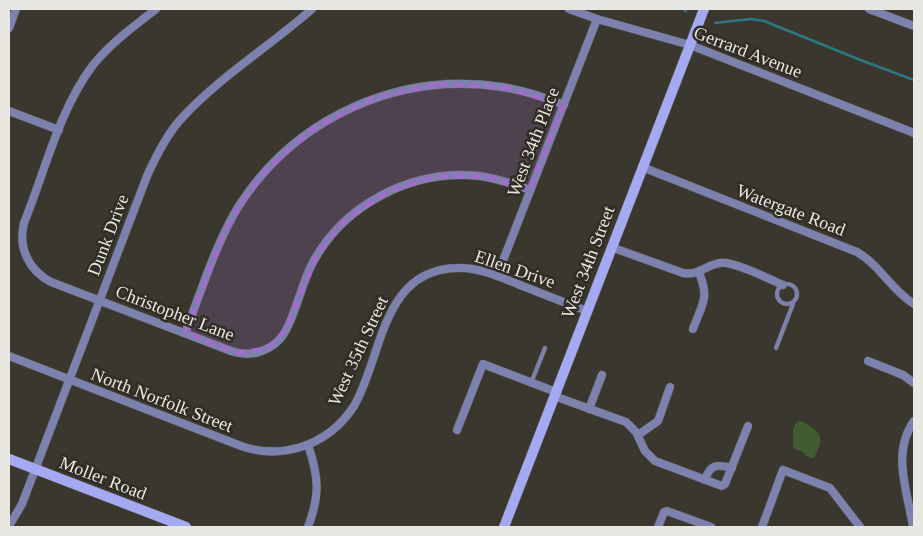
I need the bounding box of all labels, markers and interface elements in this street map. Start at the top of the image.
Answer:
street label: Gerrard Avenue [691,22,805,82]
street label: West 34th Place [503,84,563,200]
street label: Watergate Road [734,180,848,240]
street label: Dunk Drive [83,192,133,278]
street label: West 34th Street [557,203,619,321]
street label: Ellen Drive [472,246,558,292]
street label: Christopher Lane [113,281,237,345]
street label: West 35th Street [324,293,392,409]
street label: North Norfolk Street [88,364,236,436]
street label: Moller Road [57,452,149,504]

